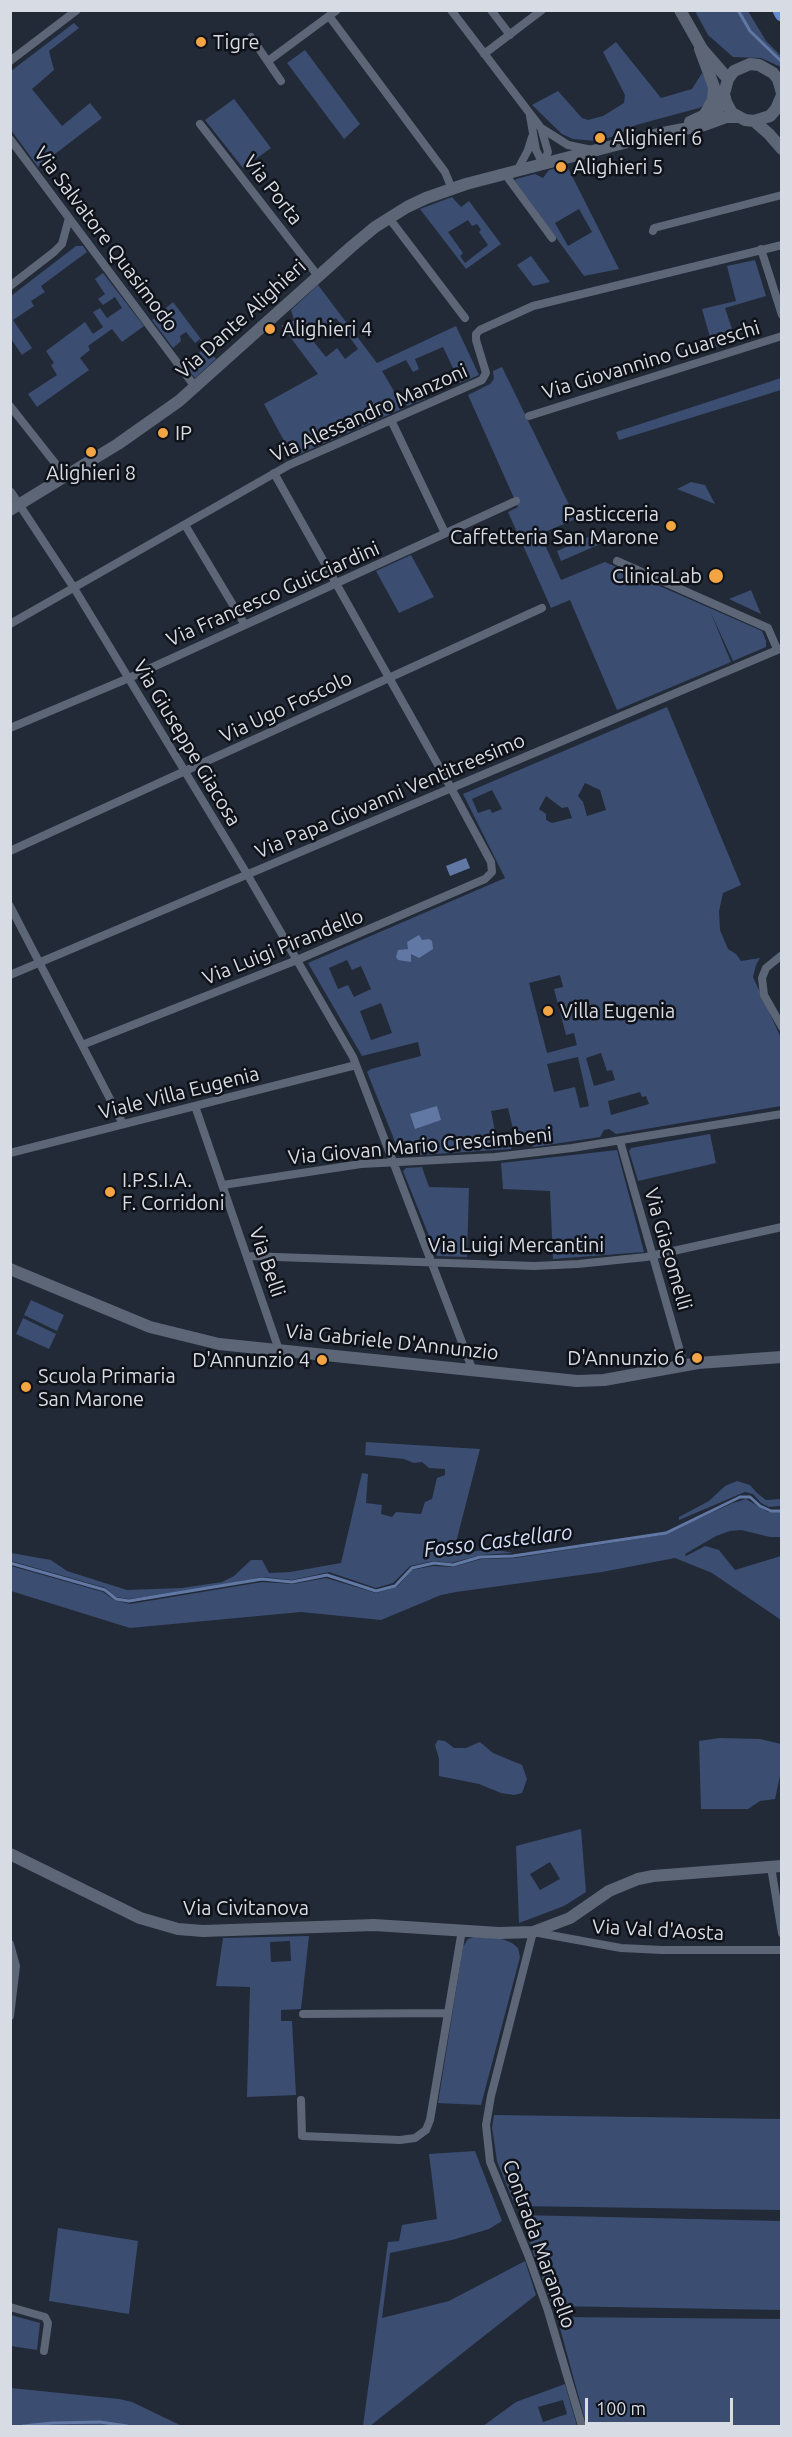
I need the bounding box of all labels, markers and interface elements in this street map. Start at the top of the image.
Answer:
place label: Tigre [213,30,260,54]
marker: Tigre [194,35,208,49]
place label: Alighieri 6 [612,126,702,150]
marker: Alighieri 6 [593,131,607,145]
street label: Via Salvatore Quasimodo [29,142,183,336]
street label: Via Porta [238,150,308,230]
place label: Alighieri 5 [573,155,663,179]
marker: Alighieri 5 [554,160,568,174]
street label: Via Dante Alighieri [171,254,311,384]
street label: Via Giovannino Guareschi [539,315,763,405]
place label: Alighieri 4 [282,317,372,341]
marker: Alighieri 4 [263,322,277,336]
street label: Via Alessandro Manzoni [267,359,471,467]
place label: IP [175,421,192,445]
marker: IP [156,426,170,440]
marker: Alighieri 8 [84,445,98,459]
place label: Alighieri 8 [46,461,136,485]
place label: Pasticceria Caffetteria San Marone [450,502,659,549]
marker: Pasticceria Caffetteria San Marone [664,519,678,533]
street label: Via Francesco Guicciardini [163,536,383,652]
place label: ClinicaLab [612,564,702,588]
marker: ClinicaLab [707,567,725,585]
street label: Via Giuseppe Giacosa [128,656,246,830]
street label: Via Ugo Foscolo [216,666,356,748]
street label: Via Papa Giovanni Ventitreesimo [251,728,529,864]
street label: Via Luigi Pirandello [199,904,367,990]
place label: Villa Eugenia [560,999,675,1023]
marker: Villa Eugenia [541,1004,555,1018]
street label: Viale Villa Eugenia [96,1061,262,1125]
street label: Via Giovan Mario Crescimbeni [287,1122,553,1170]
place label: I.P.S.I.A. F. Corridoni [122,1168,225,1215]
marker: I.P.S.I.A. F. Corridoni [103,1185,117,1199]
street label: Via Giacomelli [639,1185,697,1313]
street label: Via Belli [244,1224,290,1300]
street label: Via Luigi Mercantini [428,1233,604,1257]
street label: Via Gabriele D'Annunzio [284,1319,500,1365]
place label: D'Annunzio 6 [567,1346,685,1370]
place label: D'Annunzio 4 [192,1348,310,1372]
marker: D'Annunzio 6 [690,1351,704,1365]
marker: D'Annunzio 4 [315,1353,329,1367]
place label: Scuola Primaria San Marone [38,1364,176,1411]
marker: Scuola Primaria San Marone [19,1380,33,1394]
water label: Fosso Castellaro [422,1519,574,1563]
street label: Via Civitanova [183,1896,309,1920]
street label: Via Val d'Aosta [591,1915,725,1945]
street label: Contrada Maranello [497,2156,581,2332]
scale bar [588,2386,736,2424]
text: 100 m [596,2398,646,2418]

